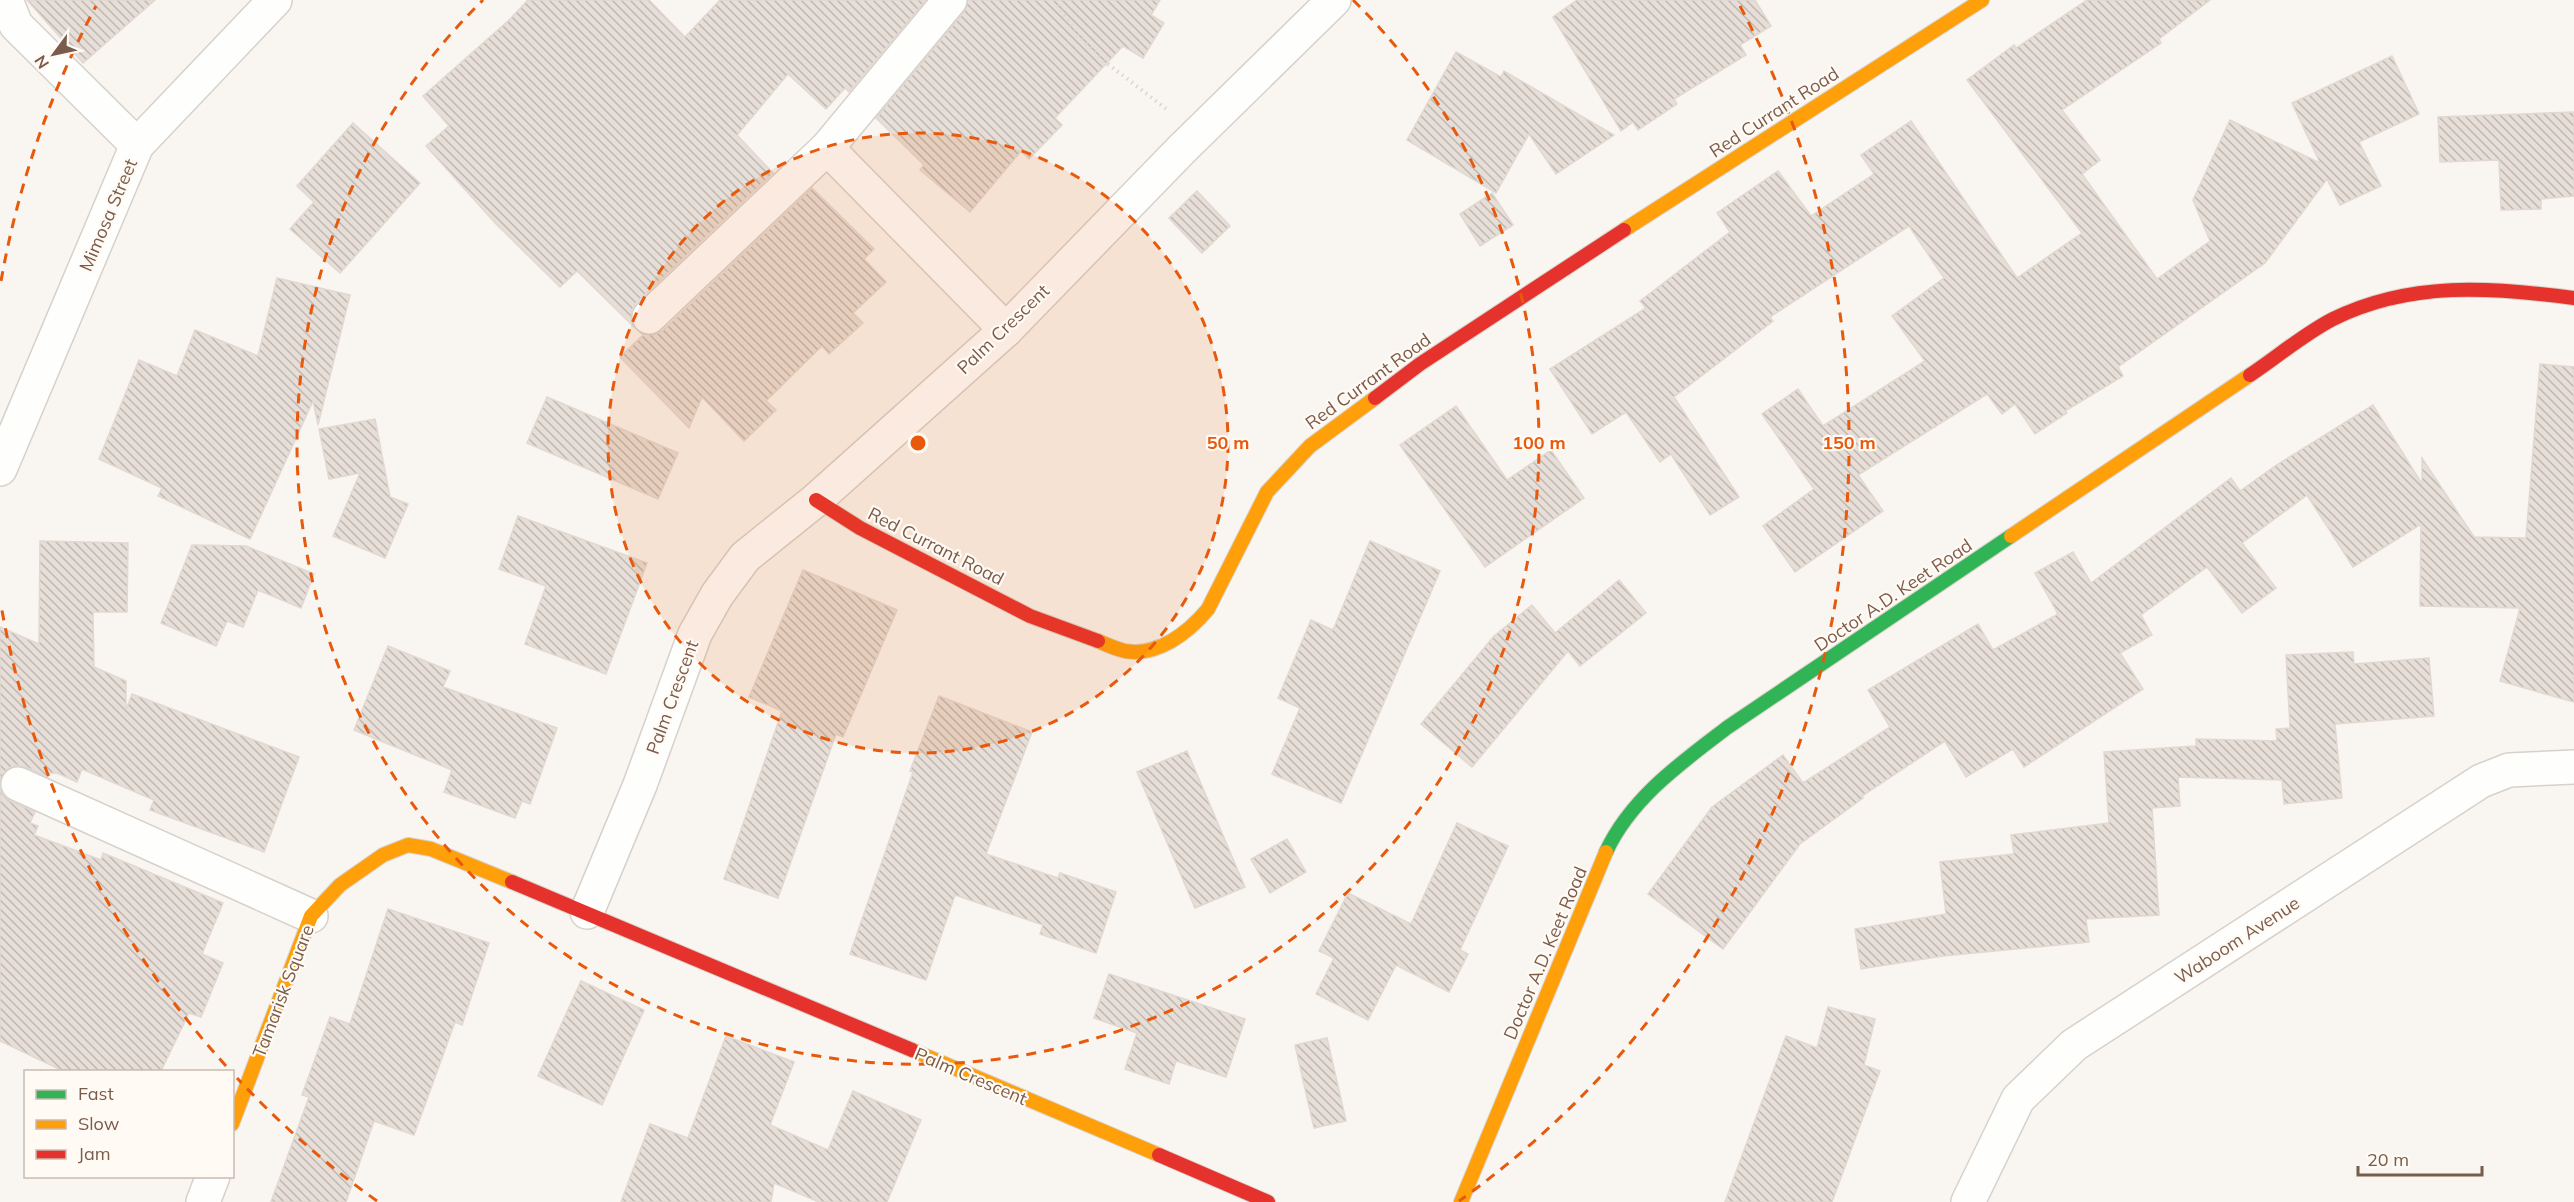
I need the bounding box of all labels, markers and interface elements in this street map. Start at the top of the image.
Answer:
north arrow [24,24,84,84]
text: N [30,52,53,73]
street label: Red Currant Road [1705,62,1843,162]
street label: Mimosa Street [74,155,142,275]
street label: Palm Crescent [952,279,1054,379]
street label: Red Currant Road [1301,328,1435,434]
text: 50 m [1207,431,1249,454]
text: 100 m [1512,431,1566,454]
text: 150 m [1822,431,1876,454]
centre of rings [908,433,928,453]
street label: Red Currant Road [864,502,1008,590]
street label: Doctor A.D. Keet Road [1810,534,1976,656]
street label: Palm Crescent [641,637,703,757]
street label: Doctor A.D. Keet Road [1498,863,1592,1043]
street label: Waboom Avenue [2170,891,2304,989]
street label: Tamarisk Square [247,922,319,1060]
street label: Palm Crescent [911,1042,1031,1110]
legend [24,1070,234,1178]
text: Fast [78,1082,114,1105]
text: Slow [78,1112,120,1135]
scale bar [2358,1139,2482,1177]
text: Jam [78,1142,111,1165]
text: 20 m [2367,1148,2409,1171]

